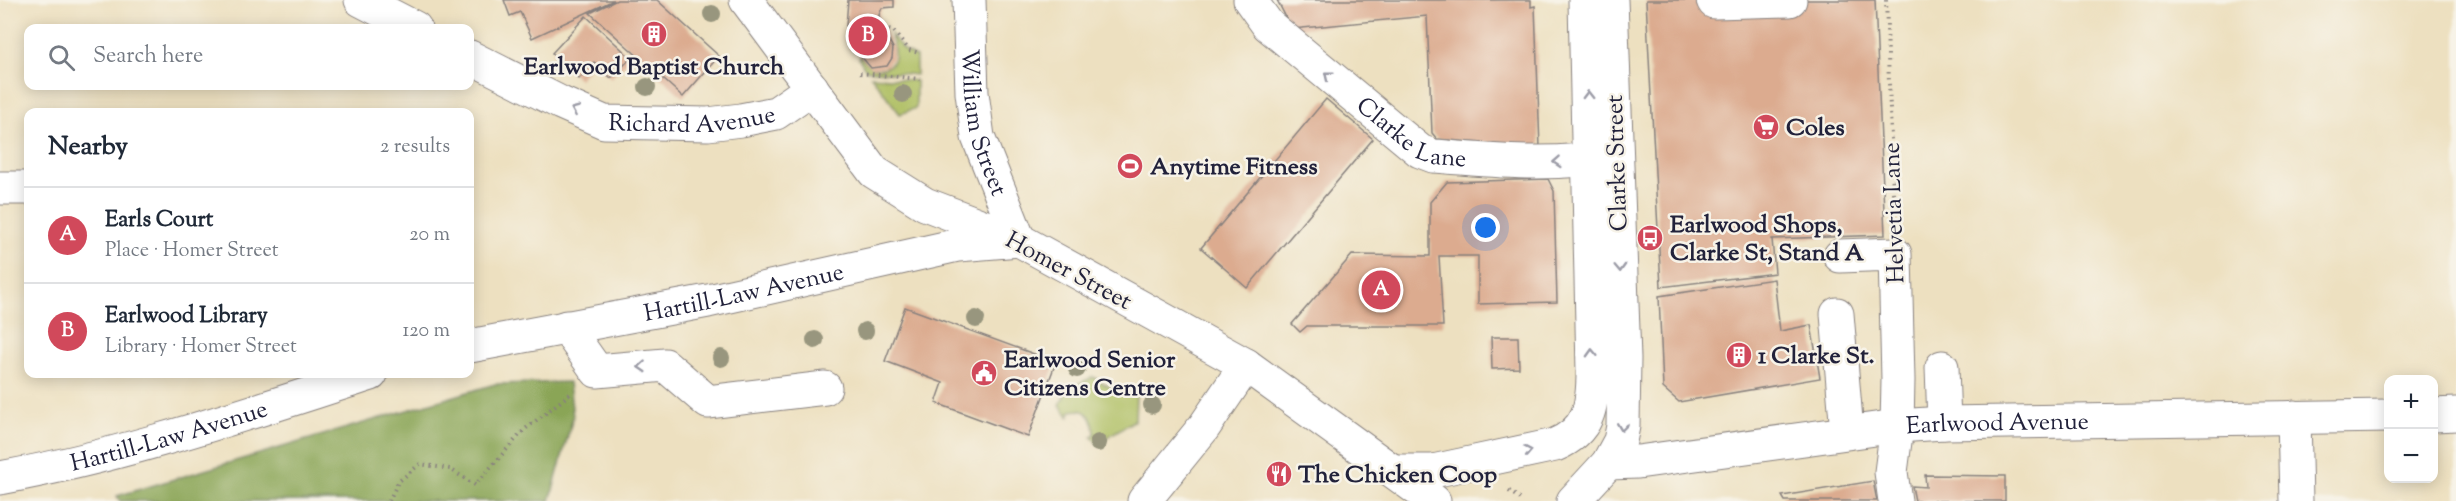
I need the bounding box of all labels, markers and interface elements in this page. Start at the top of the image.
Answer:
pin: B [848,14,888,58]
building icon: Earlwood Baptist Church [639,19,669,49]
search box [24,24,474,90]
icon: search [45,41,78,74]
text: Search here [93,41,203,73]
street label: William Street [952,48,1015,201]
place label: Earlwood Baptist Church [524,51,785,85]
one-way arrow [1324,71,1335,82]
street label: Clarke Lane [1348,90,1468,177]
one-way arrow [1582,91,1594,100]
street label: Clarke Street [1599,94,1637,232]
street label: Richard Avenue [608,99,779,143]
one-way arrow [571,105,582,117]
supermarket icon: Coles [1751,112,1781,142]
place label: Coles [1786,112,1845,146]
text: Nearby [48,129,128,166]
text: 2 results [380,133,450,162]
street label: Helvetia Lane [1876,142,1914,284]
sports icon: Anytime Fitness [1115,151,1145,181]
place label: Anytime Fitness [1150,151,1318,185]
one-way arrow [1553,155,1562,168]
text: Earls Court [105,205,213,237]
place label: Earlwood Shops, Clarke St, Stand A [1670,209,1864,271]
your location [1471,213,1500,242]
text: A [59,221,76,250]
text: 20 m [409,221,450,250]
bus stop icon: Earlwood Shops, Clarke St, Stand A [1635,223,1665,253]
street label: Homer Street [999,224,1137,319]
text: Place · Homer Street [105,237,279,266]
street label: Hartill-Law Avenue [641,256,847,332]
one-way arrow [1614,264,1626,273]
pin: A [1362,268,1400,312]
text: Earlwood Library [105,301,268,333]
text: B [61,317,74,346]
text: 120 m [402,317,450,346]
text: Library · Homer Street [105,333,297,362]
building icon: 1 Clarke St. [1724,340,1754,370]
place label: 1 Clarke St. [1758,340,1874,374]
place label: Earlwood Senior Citizens Centre [1004,344,1176,406]
one-way arrow [1586,349,1599,358]
public building icon: Earlwood Senior Citizens Centre [969,358,999,388]
one-way arrow [638,360,647,373]
map controls [2384,375,2438,483]
button: + [2384,375,2438,429]
street label: Hartill-Law Avenue [67,393,272,482]
street label: Earlwood Avenue [1905,406,2089,444]
one-way arrow [1616,422,1629,431]
button: − [2384,429,2438,483]
one-way arrow [1523,445,1533,458]
restaurant icon: The Chicken Coop [1264,459,1294,489]
place label: The Chicken Coop [1298,459,1497,493]

